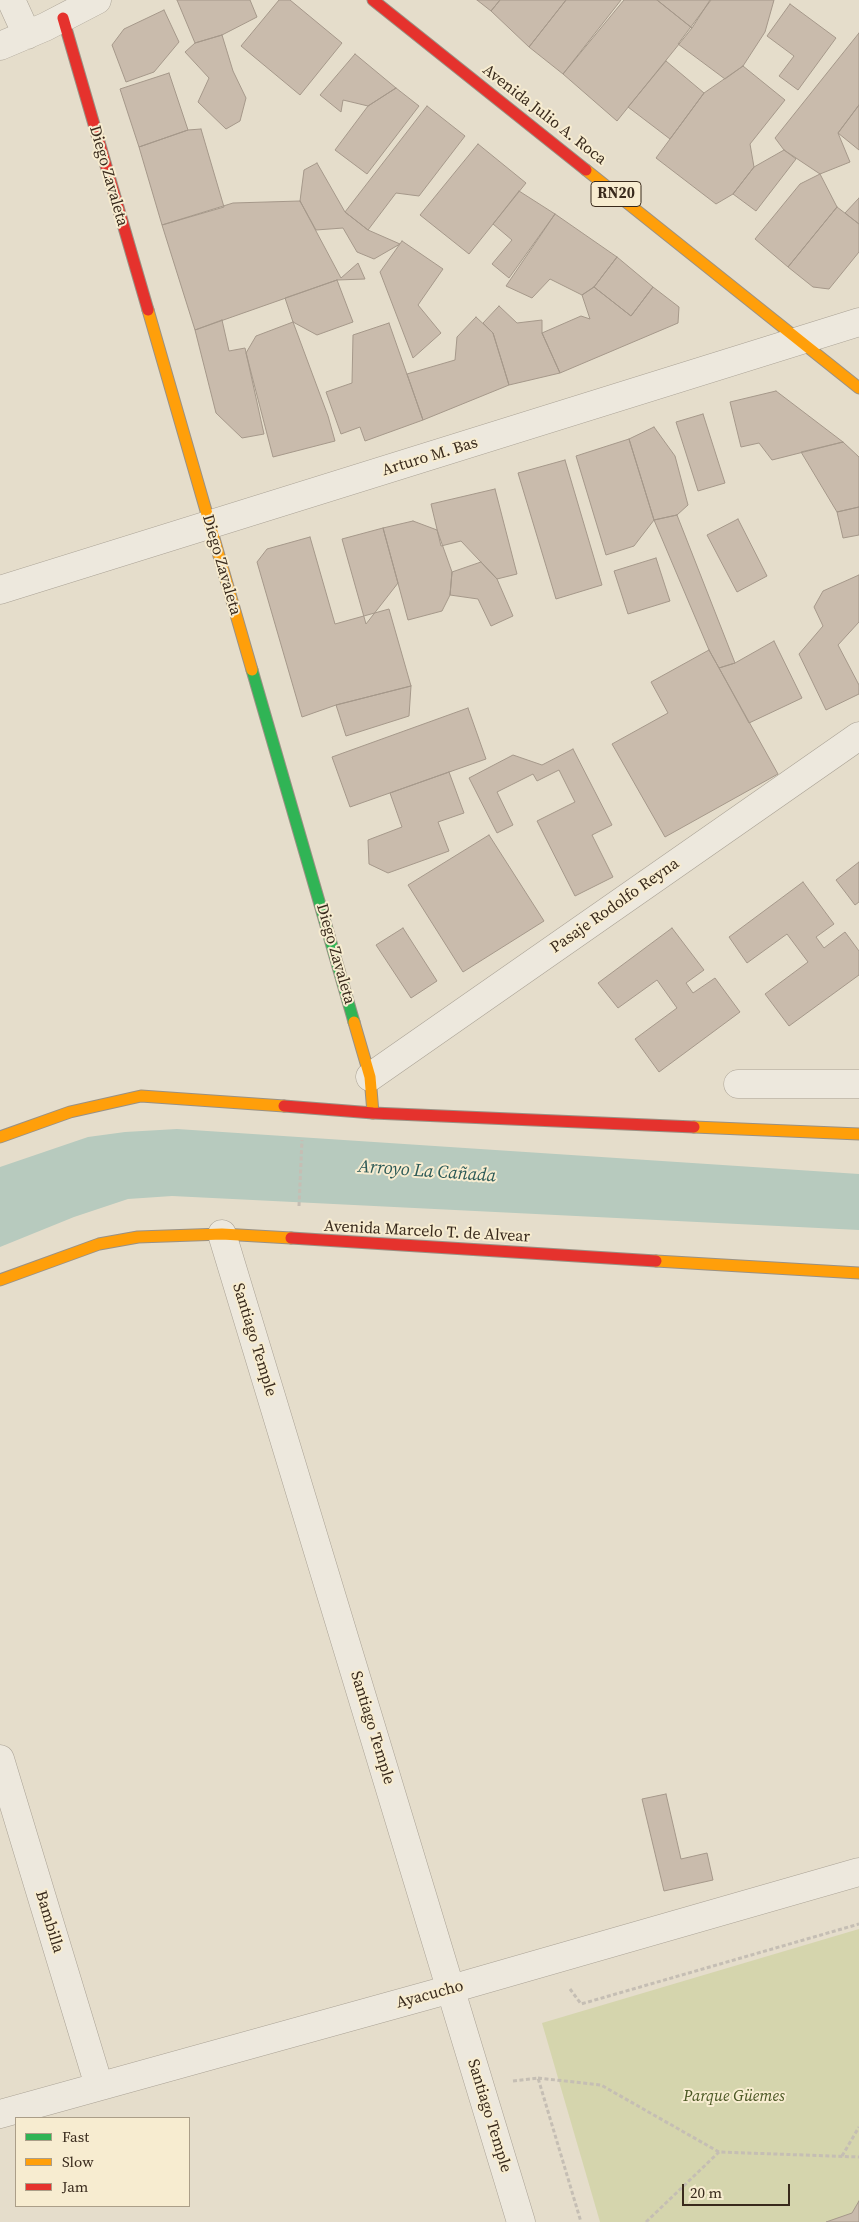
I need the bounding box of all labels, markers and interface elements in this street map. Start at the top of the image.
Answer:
street label: Avenida Julio A. Roca [478,61,610,169]
street label: Diego Zavaleta [84,123,132,229]
road number: RN20 [591,182,641,206]
street label: Arturo M. Bas [380,433,480,481]
street label: Diego Zavaleta [197,512,245,618]
street label: Pasaje Rodolfo Reyna [547,854,683,958]
street label: Diego Zavaleta [311,901,359,1007]
water label: Arroyo La Cañada [357,1156,497,1188]
street label: Avenida Marcelo T. de Alvear [323,1217,531,1247]
street label: Santiago Temple [228,1281,280,1399]
street label: Santiago Temple [346,1669,398,1787]
street label: Bambilla [30,1889,68,1955]
street label: Ayacucho [394,1977,466,2013]
street label: Santiago Temple [463,2057,515,2175]
park label: Parque Güemes [683,2087,785,2107]
legend [15,2117,190,2207]
text: Fast [62,2126,89,2147]
text: Slow [62,2151,94,2172]
scale bar [684,2174,792,2206]
text: Jam [62,2176,88,2197]
text: 20 m [690,2182,722,2203]

